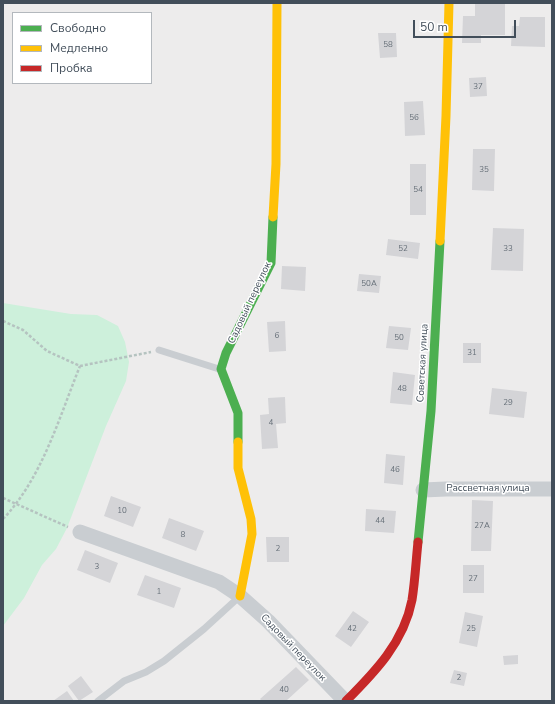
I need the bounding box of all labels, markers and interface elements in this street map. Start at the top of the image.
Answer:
legend [12,12,152,84]
scale bar [415,12,518,38]
text: 50 m [420,19,448,35]
text: Свободно [50,20,106,36]
text: Медленно [50,40,108,56]
house number: 58 [383,40,393,50]
text: Пробка [50,60,93,76]
house number: 37 [473,82,483,92]
house number: 56 [409,113,419,123]
house number: 35 [479,165,489,175]
house number: 54 [413,185,423,195]
house number: 52 [398,244,408,254]
house number: 33 [503,244,513,254]
street label: Садовый переулок [226,260,274,346]
house number: 50А [361,279,377,289]
street label: Советская улица [415,323,431,403]
house number: 6 [275,331,279,341]
house number: 50 [394,333,404,343]
house number: 31 [467,348,477,358]
house number: 48 [397,384,407,394]
house number: 29 [503,398,513,408]
house number: 4 [269,418,273,428]
house number: 46 [390,465,400,475]
street label: Рассветная улица [446,483,530,495]
house number: 10 [117,506,127,516]
house number: 44 [375,516,385,526]
house number: 27А [474,521,490,531]
house number: 8 [181,530,185,540]
house number: 2 [276,544,280,554]
house number: 3 [95,562,99,572]
house number: 27 [468,574,478,584]
house number: 1 [157,587,161,597]
street label: Садовый переулок [258,612,328,684]
house number: 42 [347,624,357,634]
house number: 25 [466,624,476,634]
house number: 2 [457,673,461,683]
house number: 40 [279,685,289,695]

